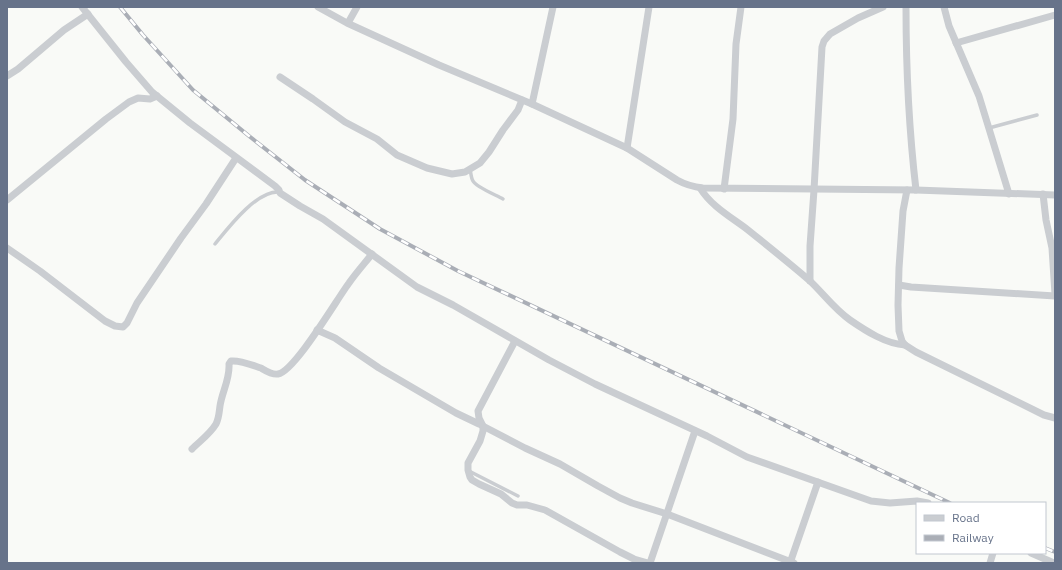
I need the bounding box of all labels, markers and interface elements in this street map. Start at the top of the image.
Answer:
legend [916,502,1046,554]
text: Road [952,510,980,525]
text: Railway [952,530,994,545]

